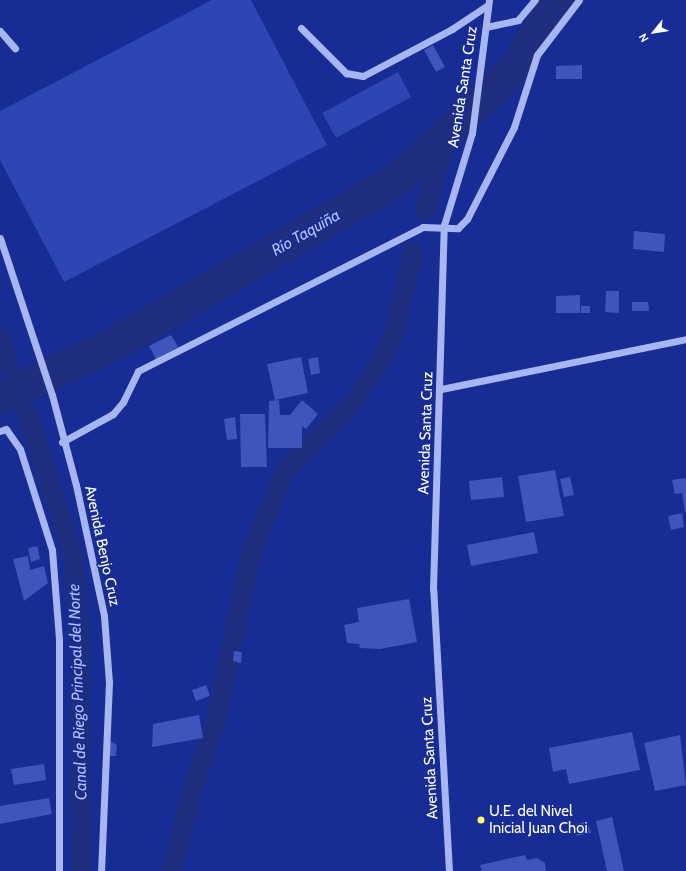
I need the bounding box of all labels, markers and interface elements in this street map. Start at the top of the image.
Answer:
north arrow [634,12,674,52]
street label: Avenida Santa Cruz [445,25,481,149]
text: N [636,31,652,45]
water label: Río Taquiña [268,206,344,260]
street label: Avenida Santa Cruz [415,371,437,495]
street label: Avenida Benjo Cruz [80,484,124,608]
water label: Canal de Riego Principal del Norte [65,584,91,800]
street label: Avenida Santa Cruz [418,696,442,820]
place label: U.E. del Nivel Inicial Juan Choi [489,802,588,837]
marker: U.E. del Nivel Inicial Juan Choi [476,815,486,825]

